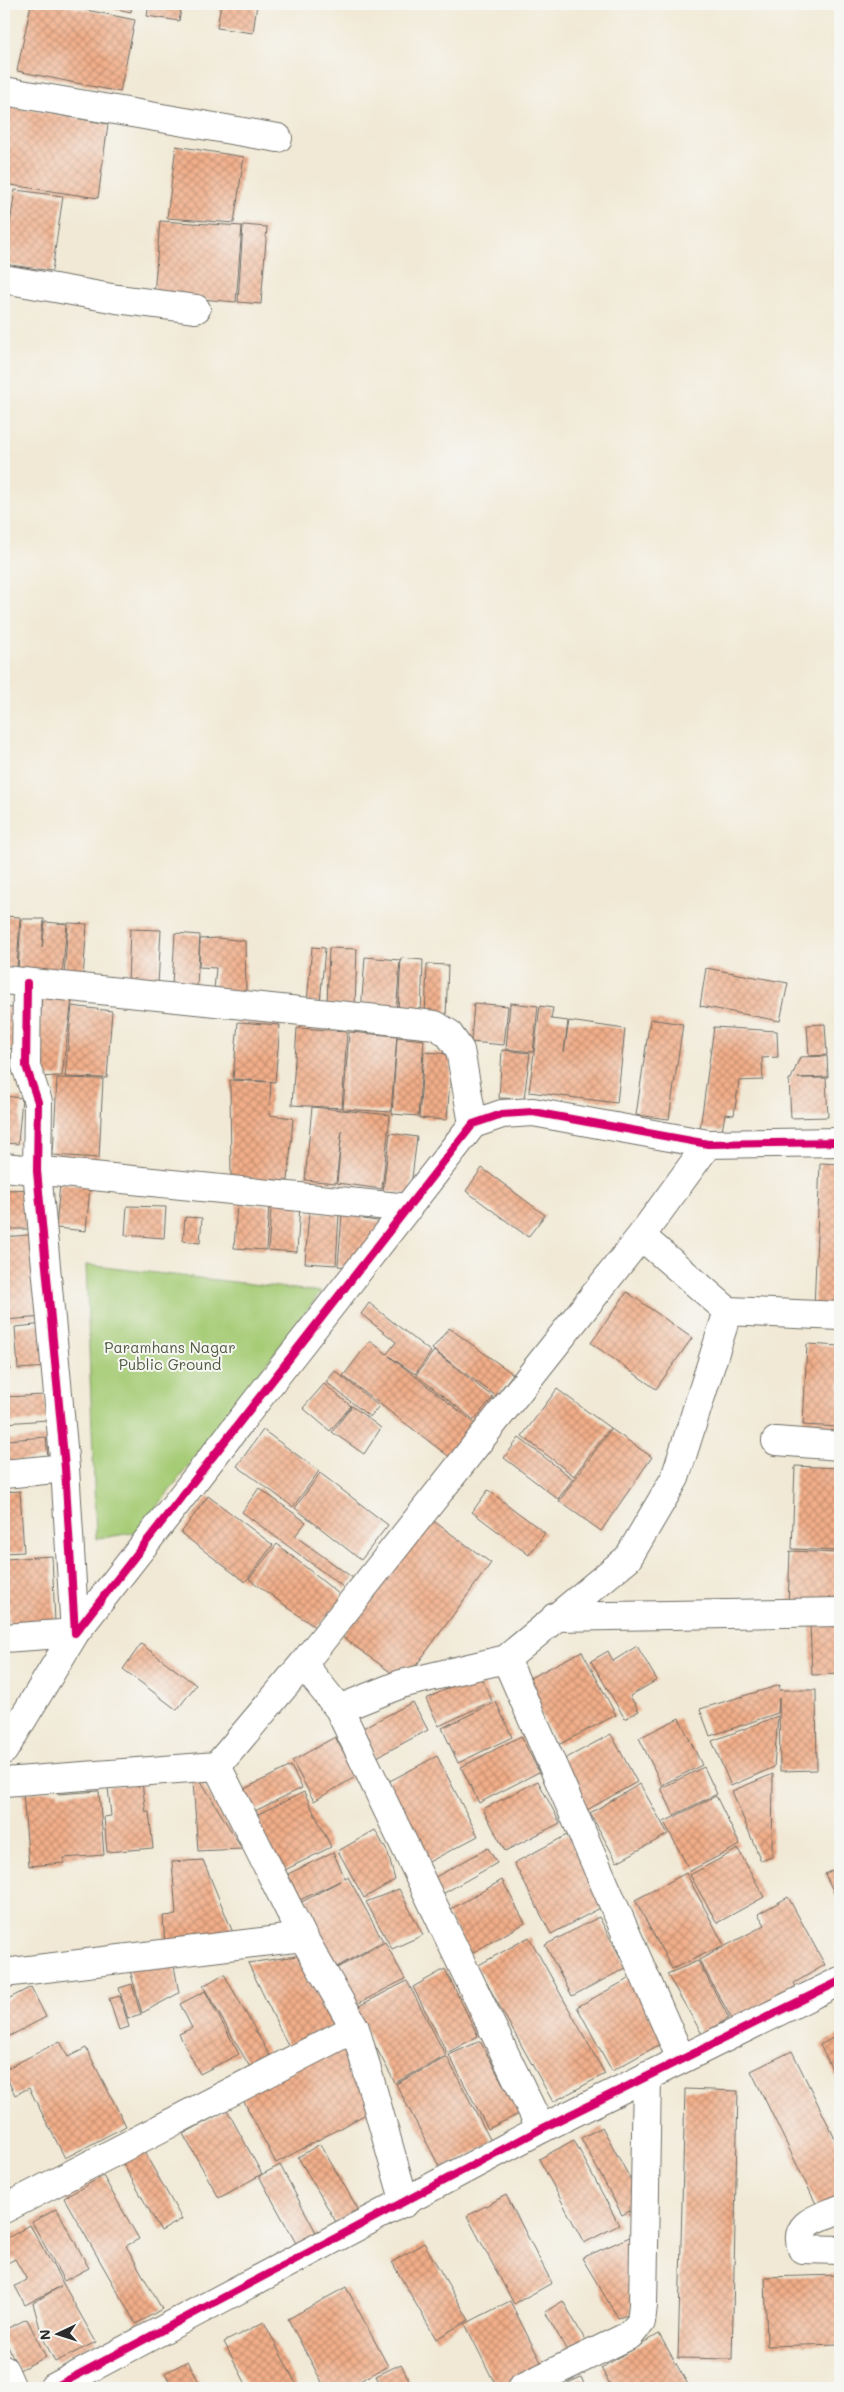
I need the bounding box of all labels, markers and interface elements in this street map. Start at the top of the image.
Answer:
park label: Paramhans Nagar Public Ground [104,1337,236,1374]
north arrow [32,2310,82,2360]
text: N [35,2329,54,2341]

